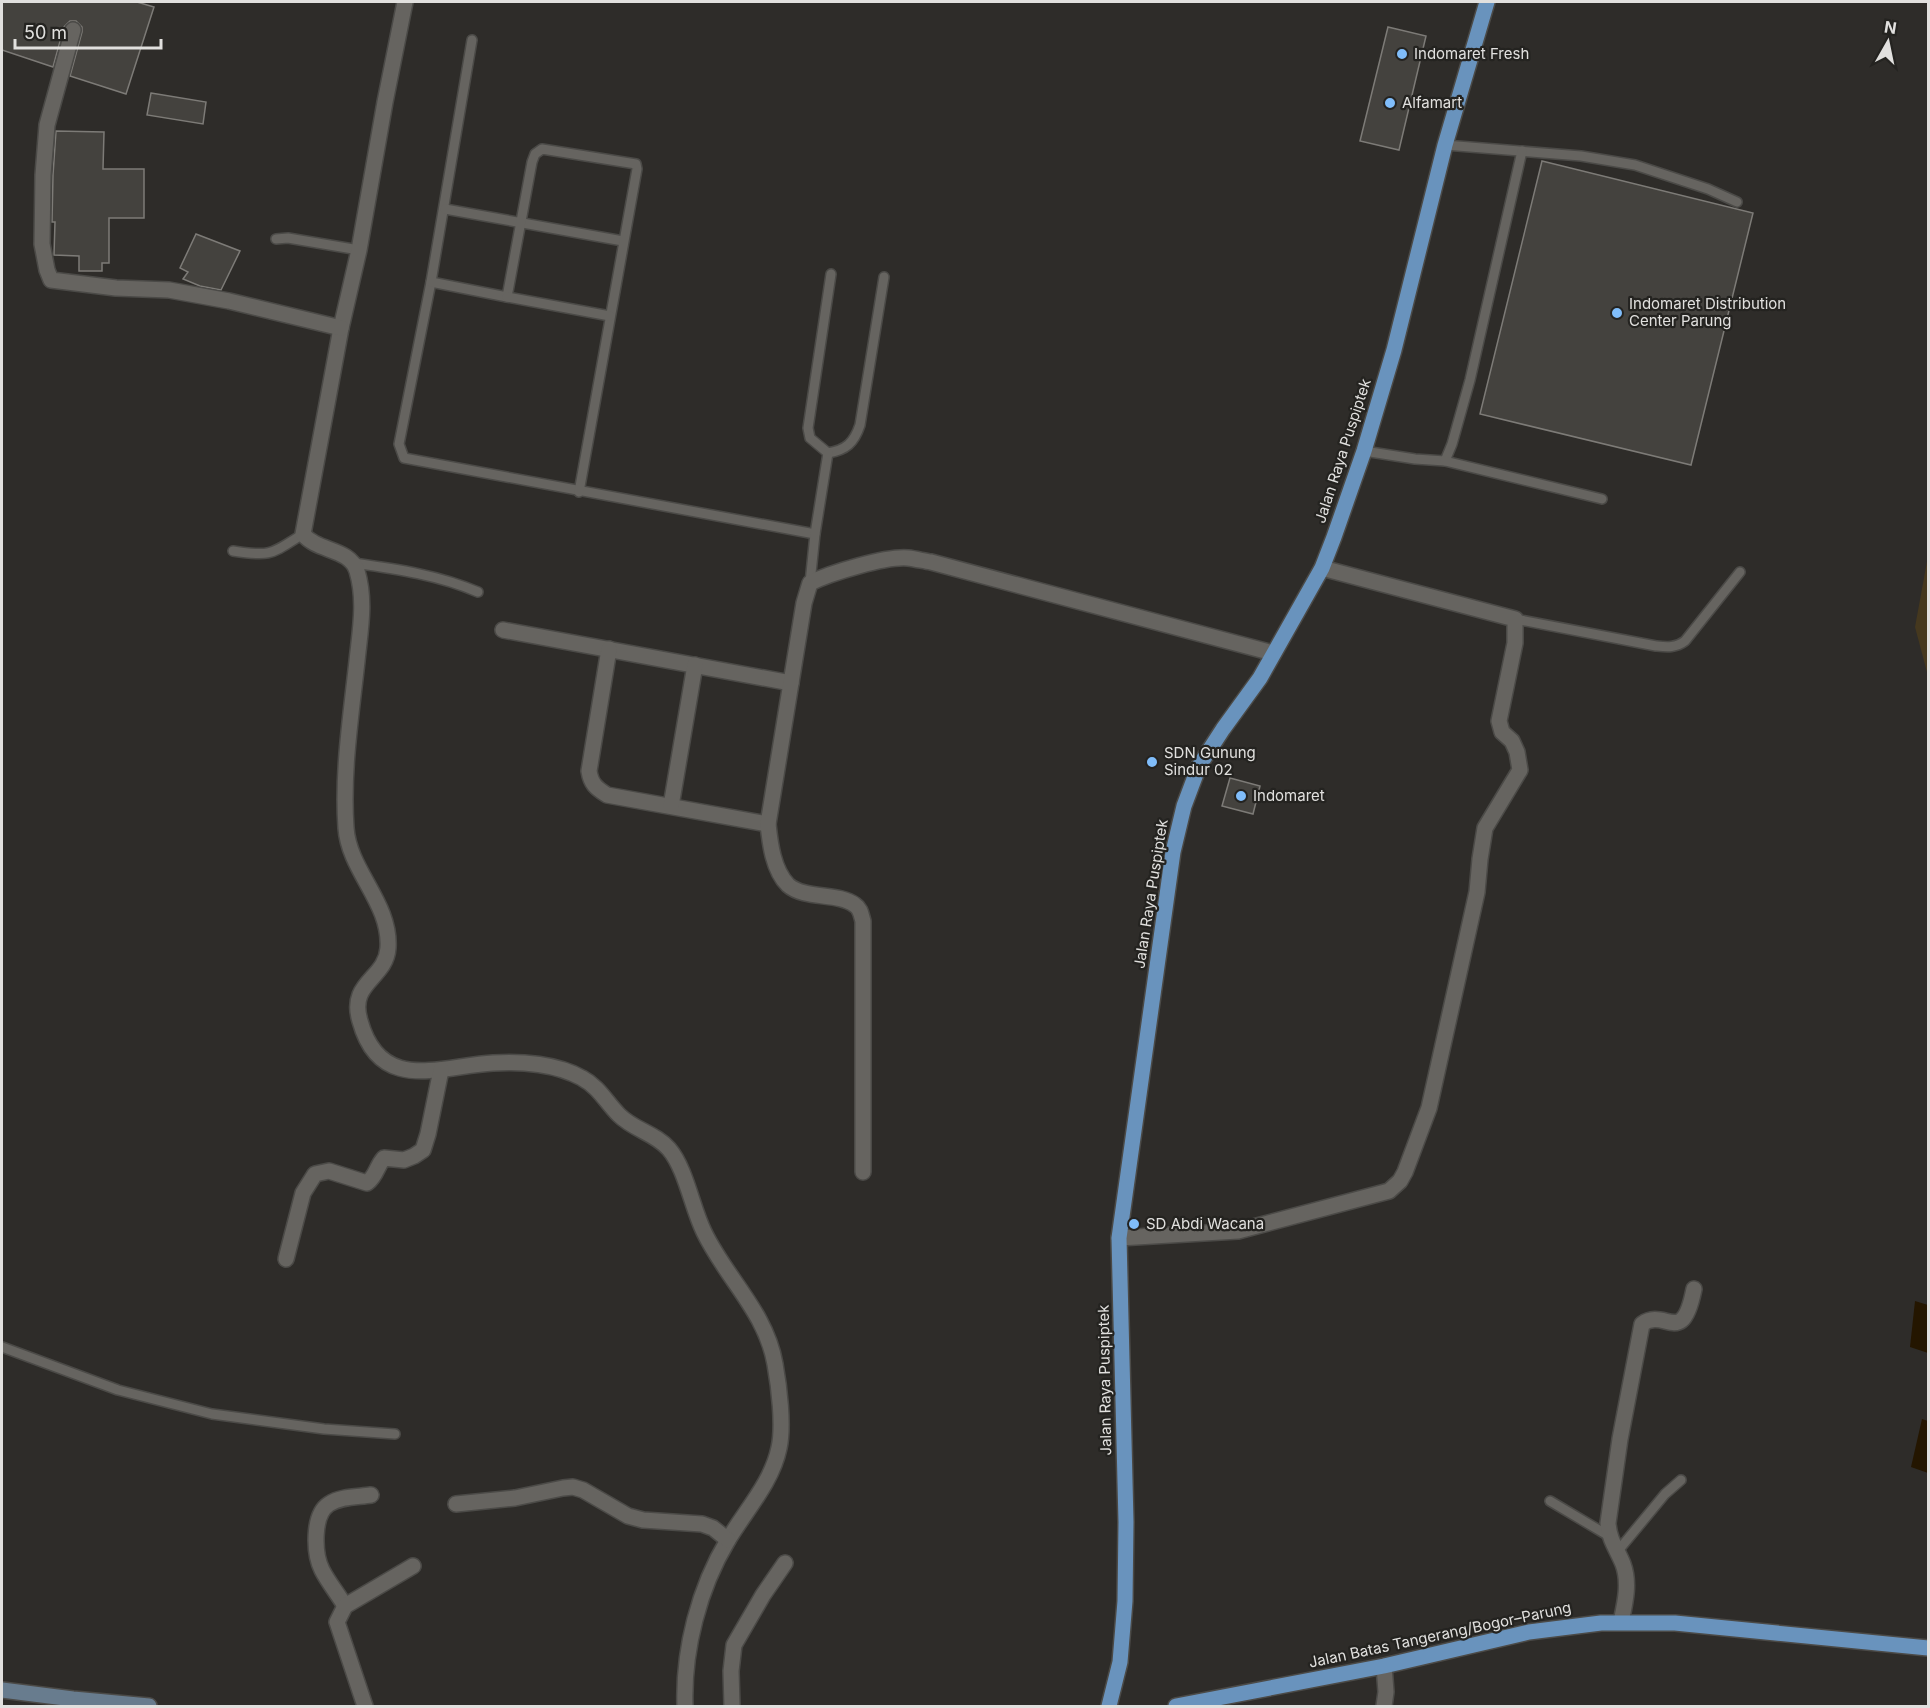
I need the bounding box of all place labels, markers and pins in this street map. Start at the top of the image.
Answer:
place label: Indomaret Fresh [1414,44,1529,63]
marker: Indomaret Fresh [1395,47,1409,61]
place label: Alfamart [1402,93,1462,112]
marker: Alfamart [1383,96,1397,110]
place label: Indomaret Distribution Center Parung [1629,294,1786,330]
marker: Indomaret Distribution Center Parung [1610,306,1624,320]
place label: SDN Gunung Sindur 02 [1164,743,1256,779]
marker: SDN Gunung Sindur 02 [1145,755,1159,769]
place label: Indomaret [1253,786,1325,805]
marker: Indomaret [1234,789,1248,803]
place label: SD Abdi Wacana [1146,1214,1264,1233]
marker: SD Abdi Wacana [1127,1217,1141,1231]

